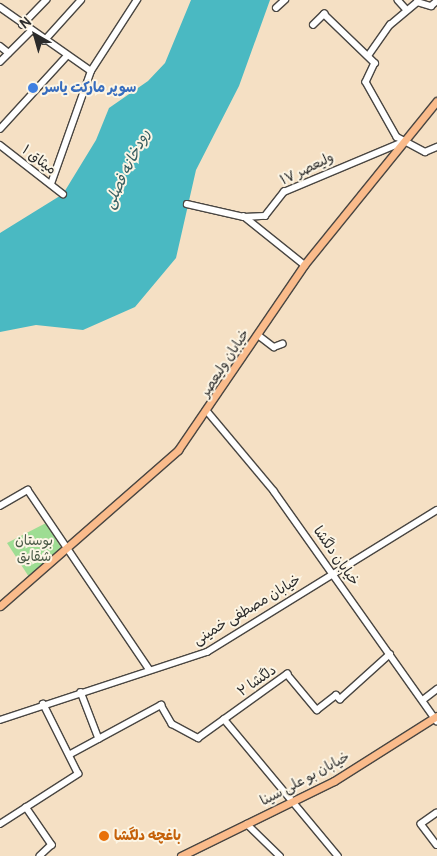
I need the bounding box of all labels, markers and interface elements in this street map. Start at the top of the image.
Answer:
north arrow [10,10,60,60]
text: N [16,13,34,32]
place label: سوپر مارکت یاسر [43,80,136,96]
marker: سوپر مارکت یاسر [27,82,39,94]
water label: رودخانه فصلی [100,127,154,211]
street label: میثاق ۱ [18,142,60,178]
street label: ولیعصر ۱۷ [277,149,337,189]
street label: خیابان ولیعصر [197,326,253,400]
street label: خیابان دلگشا [309,523,363,589]
park label: بوستان شقایق [15,533,53,566]
street label: خیابان مصطفی خمینی [190,571,304,649]
street label: دلگشا ۲ [234,662,280,700]
street label: خیابان بو علی سینا [257,748,353,810]
place label: باغچه دلگشا [114,828,181,844]
marker: باغچه دلگشا [98,830,110,842]

